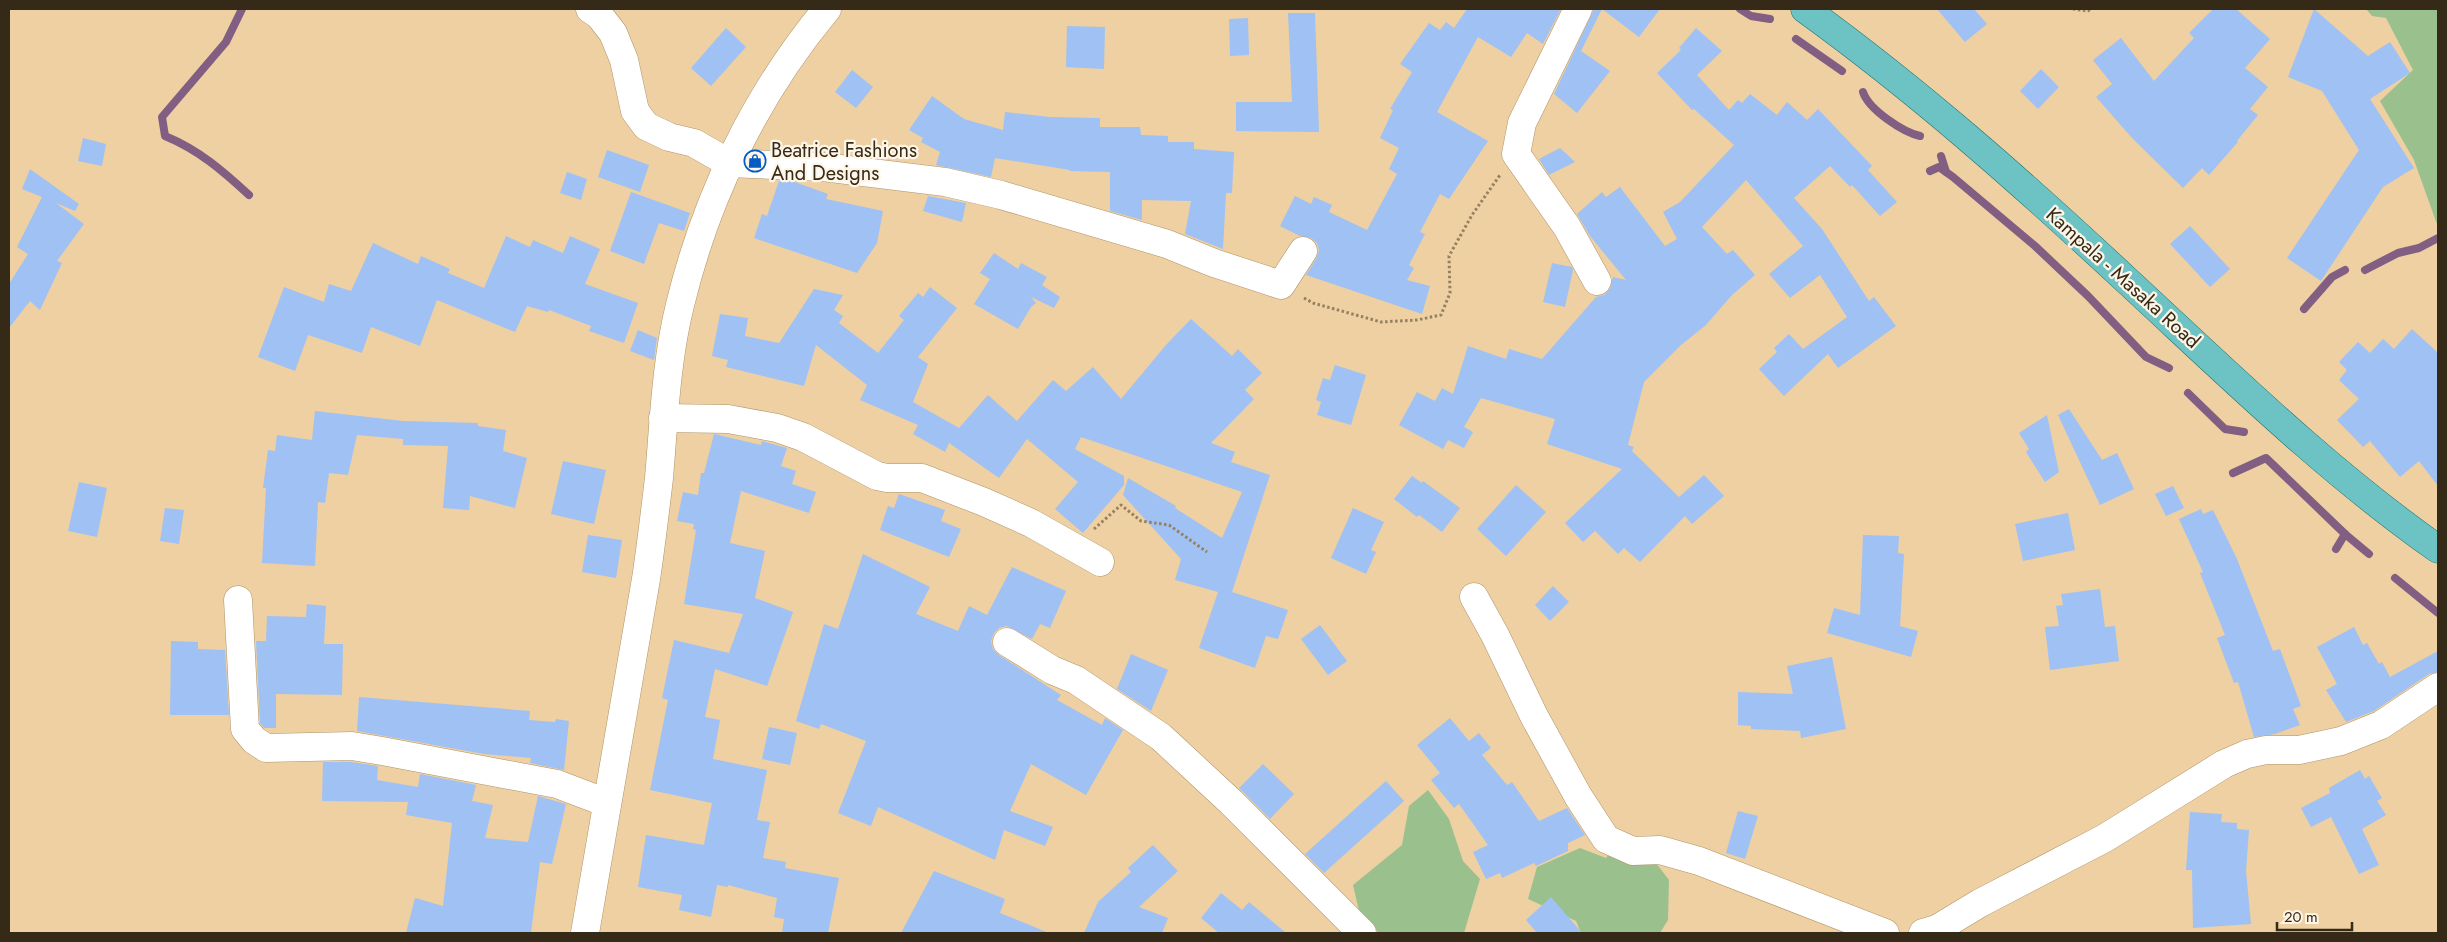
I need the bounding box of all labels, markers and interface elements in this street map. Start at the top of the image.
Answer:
place label: Beatrice Fashions And Designs [771,136,917,188]
shop icon: Beatrice Fashions And Designs [743,149,767,173]
street label: Kampala - Masaka Road [2039,201,2207,355]
scale bar [2277,900,2352,932]
text: 20 m [2284,906,2318,928]

